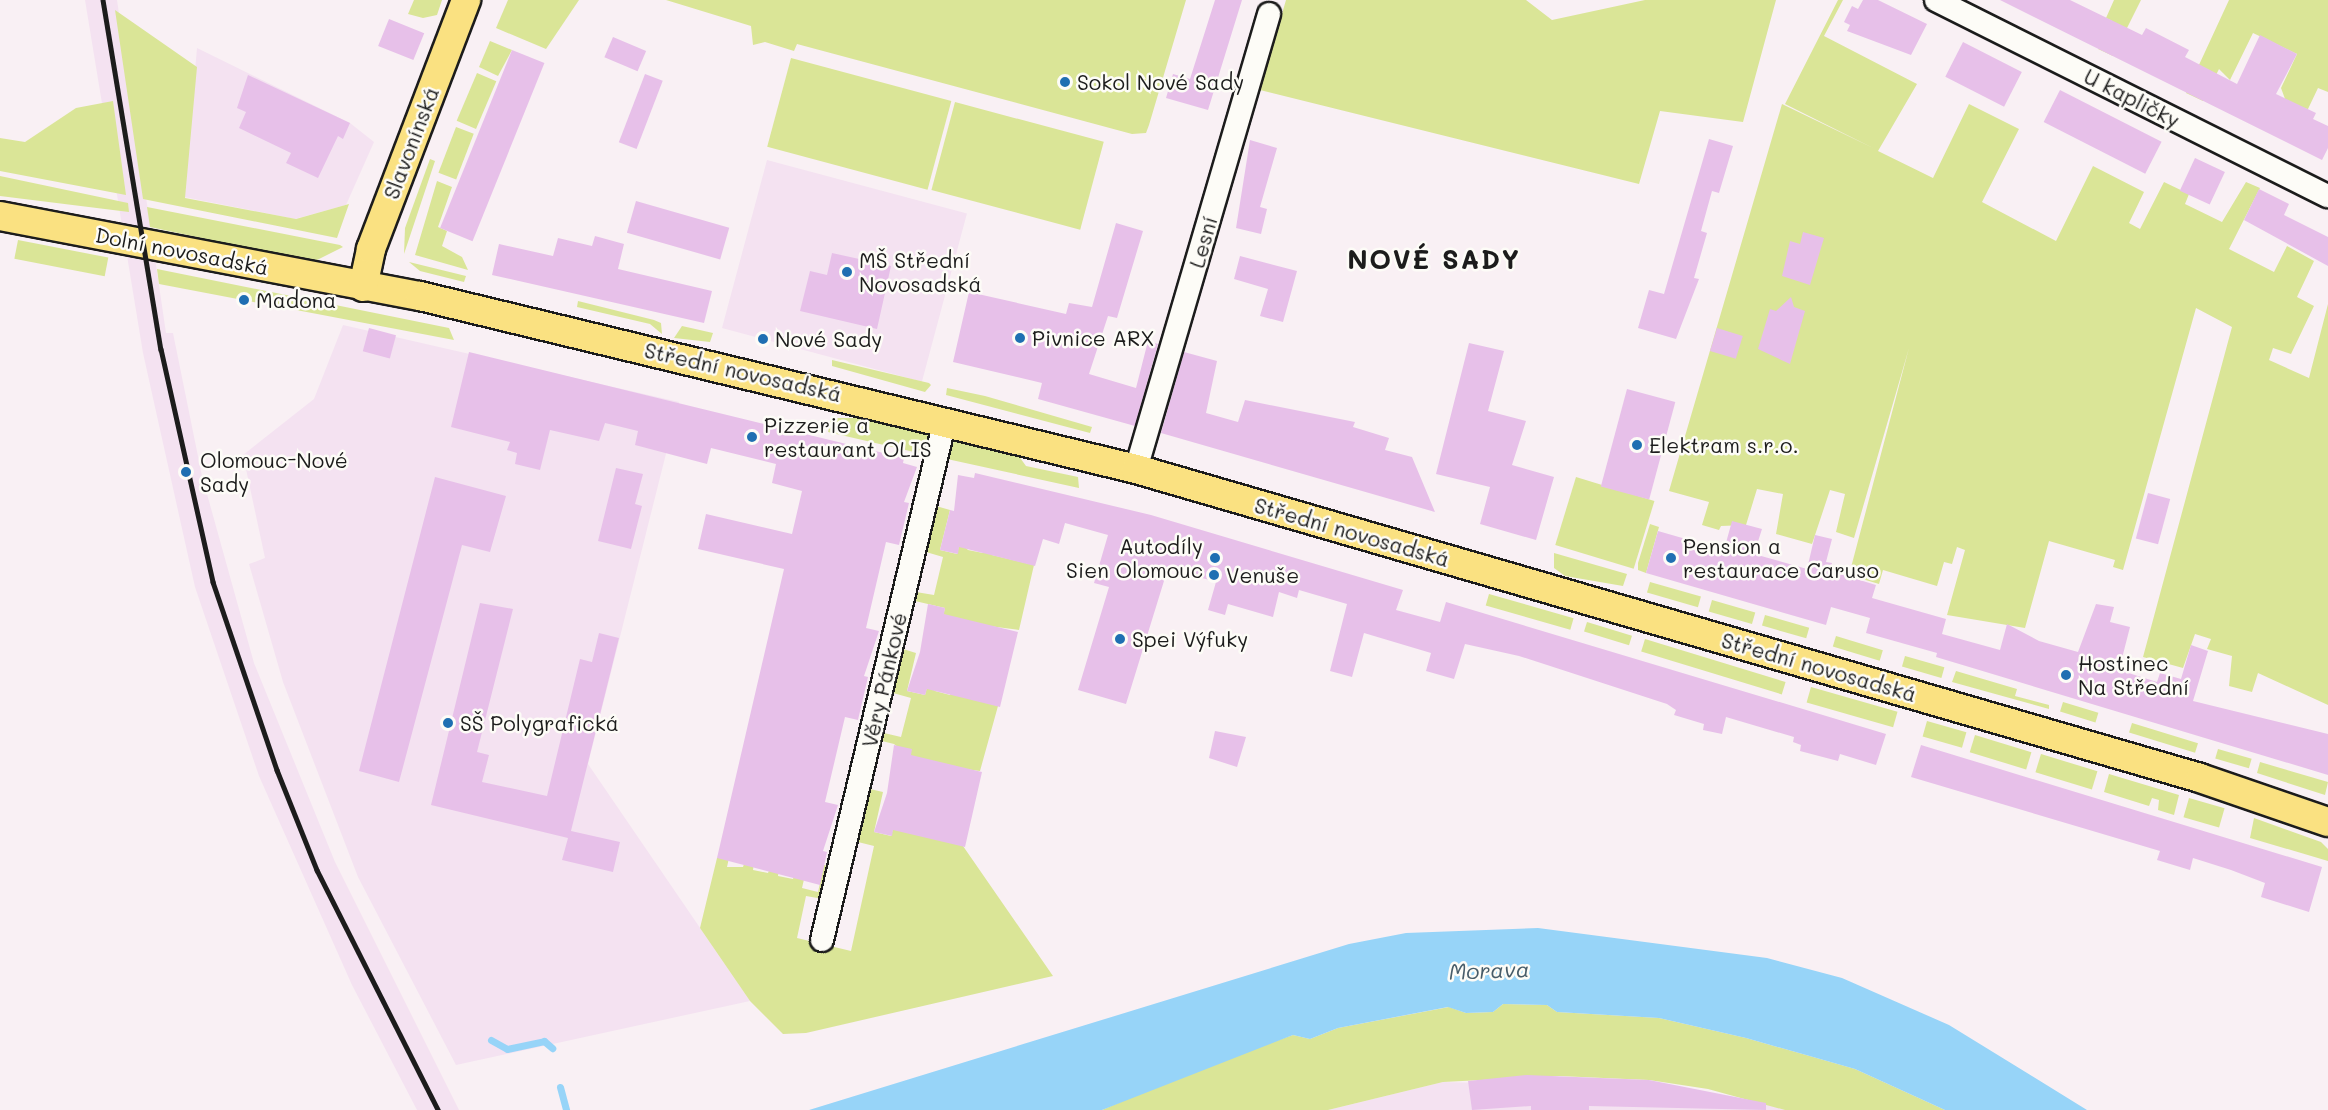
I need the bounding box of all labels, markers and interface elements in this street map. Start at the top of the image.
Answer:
street label: U kapličky [2080,63,2184,133]
place label: Sokol Nové Sady [1077,69,1244,95]
marker: Sokol Nové Sady [1058,75,1072,89]
street label: Slavonínská [378,83,444,203]
street label: Lesní [1184,213,1222,271]
street label: Dolní novosadská [93,222,271,280]
district label: NOVÉ SADY [1347,243,1521,275]
place label: MŠ Střední Novosadská [859,247,982,297]
marker: MŠ Střední Novosadská [840,265,854,279]
place label: Madona [256,287,336,313]
marker: Madona [237,293,251,307]
place label: Pivnice ARX [1032,325,1154,351]
place label: Nové Sady [775,326,882,352]
marker: Pivnice ARX [1013,331,1027,345]
marker: Nové Sady [756,332,770,346]
street label: Střední novosadská [642,337,844,407]
place label: Pizzerie a restaurant OLIS [764,412,931,462]
marker: Pizzerie a restaurant OLIS [745,430,759,444]
place label: Elektram s.r.o. [1649,432,1799,458]
marker: Elektram s.r.o. [1630,438,1644,452]
place label: Olomouc-Nové Sady [200,447,348,497]
marker: Olomouc-Nové Sady [177,463,195,481]
street label: Střední novosadská [1252,492,1452,572]
place label: Autodíly Sien Olomouc [1066,533,1203,583]
place label: Pension a restaurace Caruso [1683,533,1879,583]
marker: Autodíly Sien Olomouc [1208,551,1222,565]
marker: Pension a restaurace Caruso [1664,551,1678,565]
place label: Venuše [1226,562,1299,588]
marker: Venuše [1207,568,1221,582]
street label: Věry Pánkové [856,610,912,750]
place label: Spei Výfuky [1132,626,1248,652]
street label: Střední novosadská [1719,627,1919,707]
marker: Spei Výfuky [1113,632,1127,646]
place label: Hostinec Na Střední [2078,650,2189,700]
marker: Hostinec Na Střední [2059,668,2073,682]
place label: SŠ Polygrafická [460,710,619,736]
marker: SŠ Polygrafická [441,716,455,730]
water label: Morava [1448,955,1530,985]

